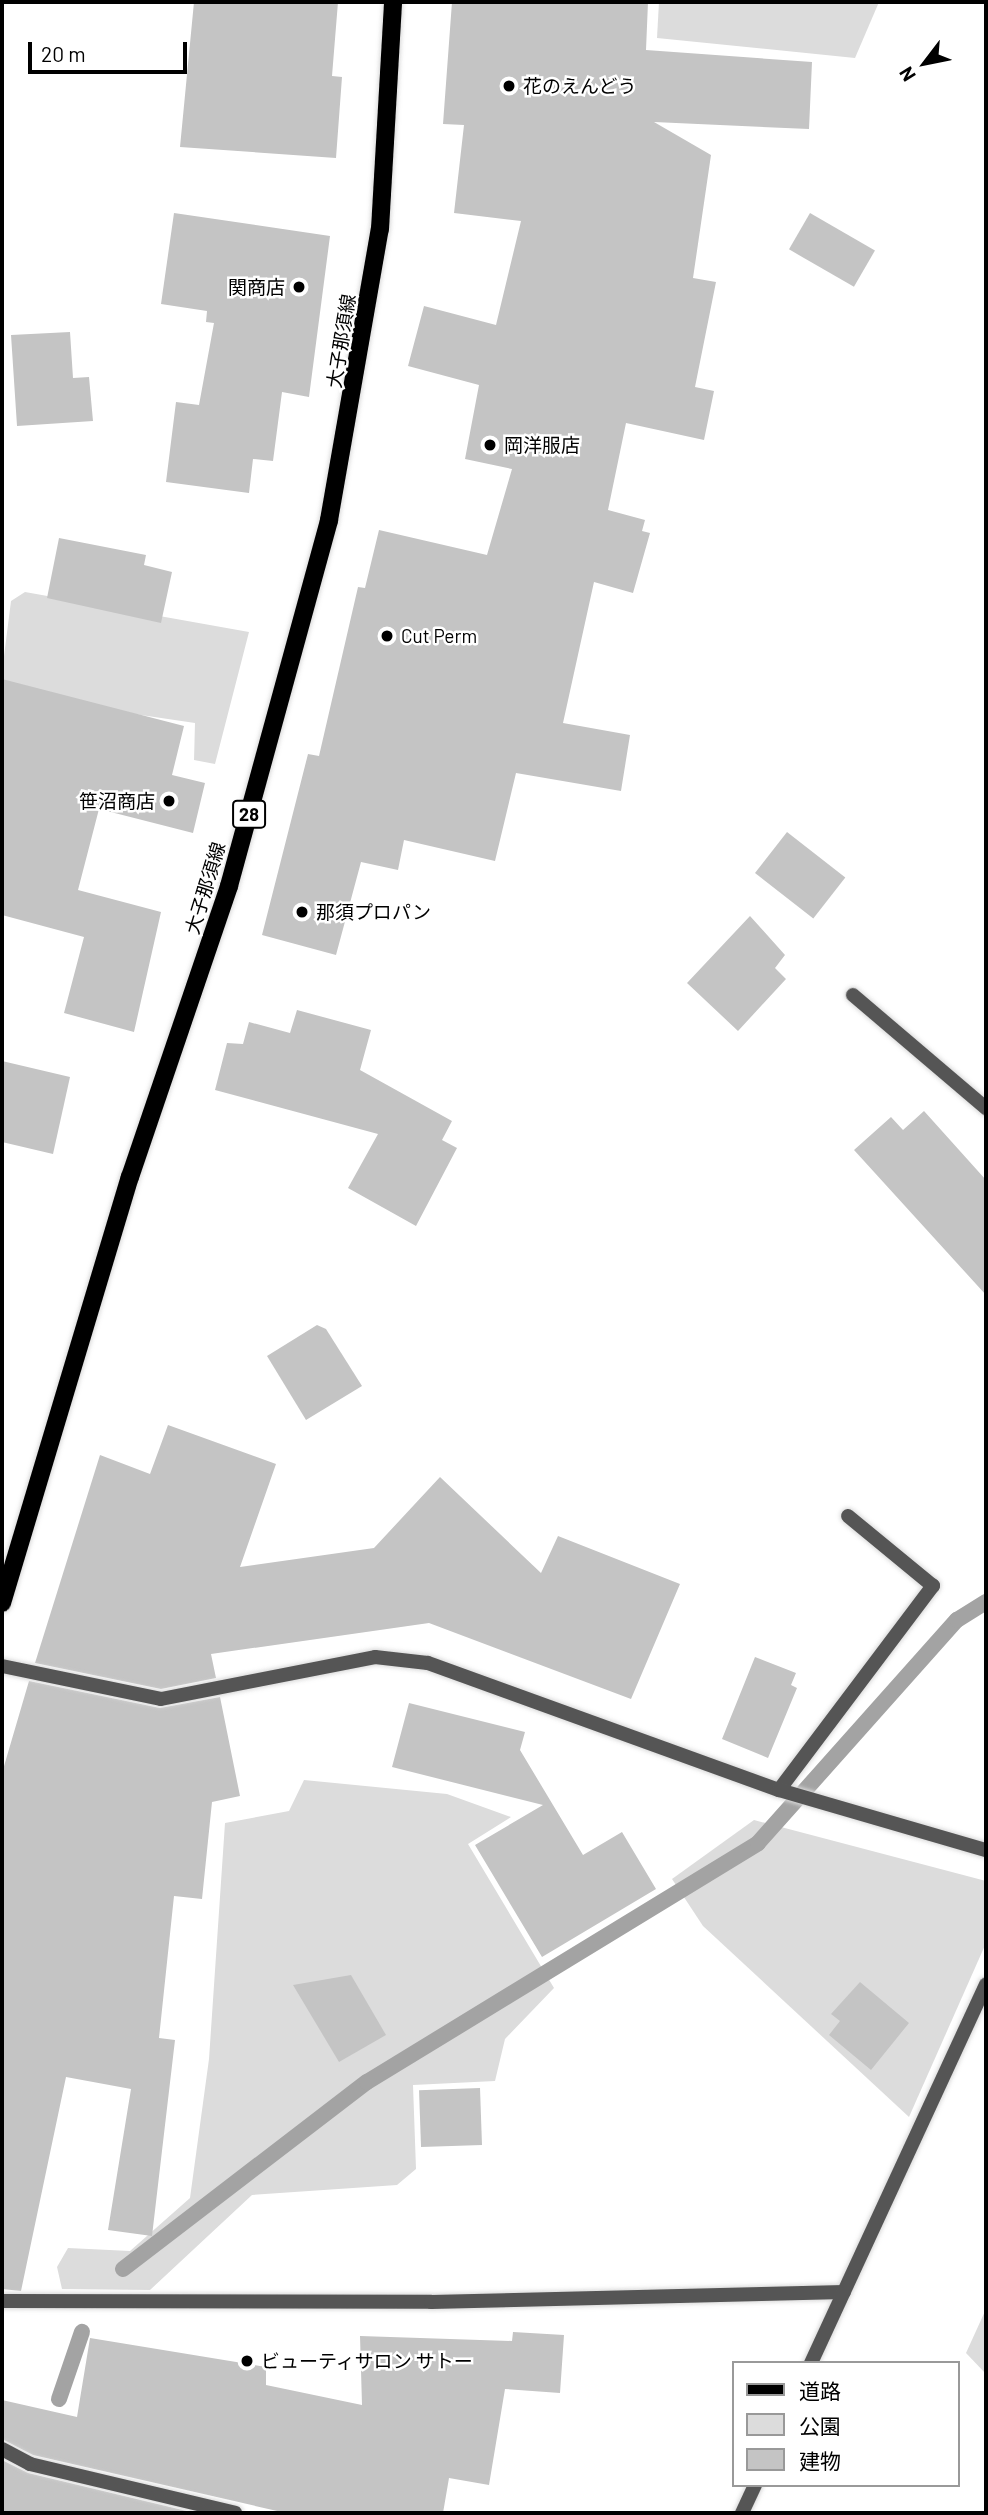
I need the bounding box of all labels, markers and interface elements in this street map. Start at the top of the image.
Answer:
scale bar [32,28,191,72]
north arrow [890,28,960,98]
text: 20 m [41,41,86,66]
text: N [894,63,920,86]
place label: 花のえんどう [523,75,637,97]
marker: 花のえんどう [501,78,517,94]
place label: 関商店 [228,276,285,298]
marker: 関商店 [291,279,307,295]
street label: 大子那須線 [322,292,360,390]
place label: 岡洋服店 [504,434,580,456]
marker: 岡洋服店 [482,437,498,453]
place label: Cut Perm [401,625,477,647]
marker: Cut Perm [379,628,395,644]
place label: 笹沼商店 [79,790,155,812]
marker: 笹沼商店 [161,793,177,809]
road number: 28 [232,800,266,828]
street label: 大子那須線 [180,839,230,937]
place label: 那須プロパン [316,901,430,923]
marker: 那須プロパン [294,904,310,920]
place label: ビューティサロン サトー [261,2350,474,2372]
marker: ビューティサロン サトー [239,2353,255,2369]
legend [732,2361,960,2487]
text: 道路 [799,2378,841,2403]
text: 公園 [799,2413,841,2438]
text: 建物 [799,2448,841,2473]

